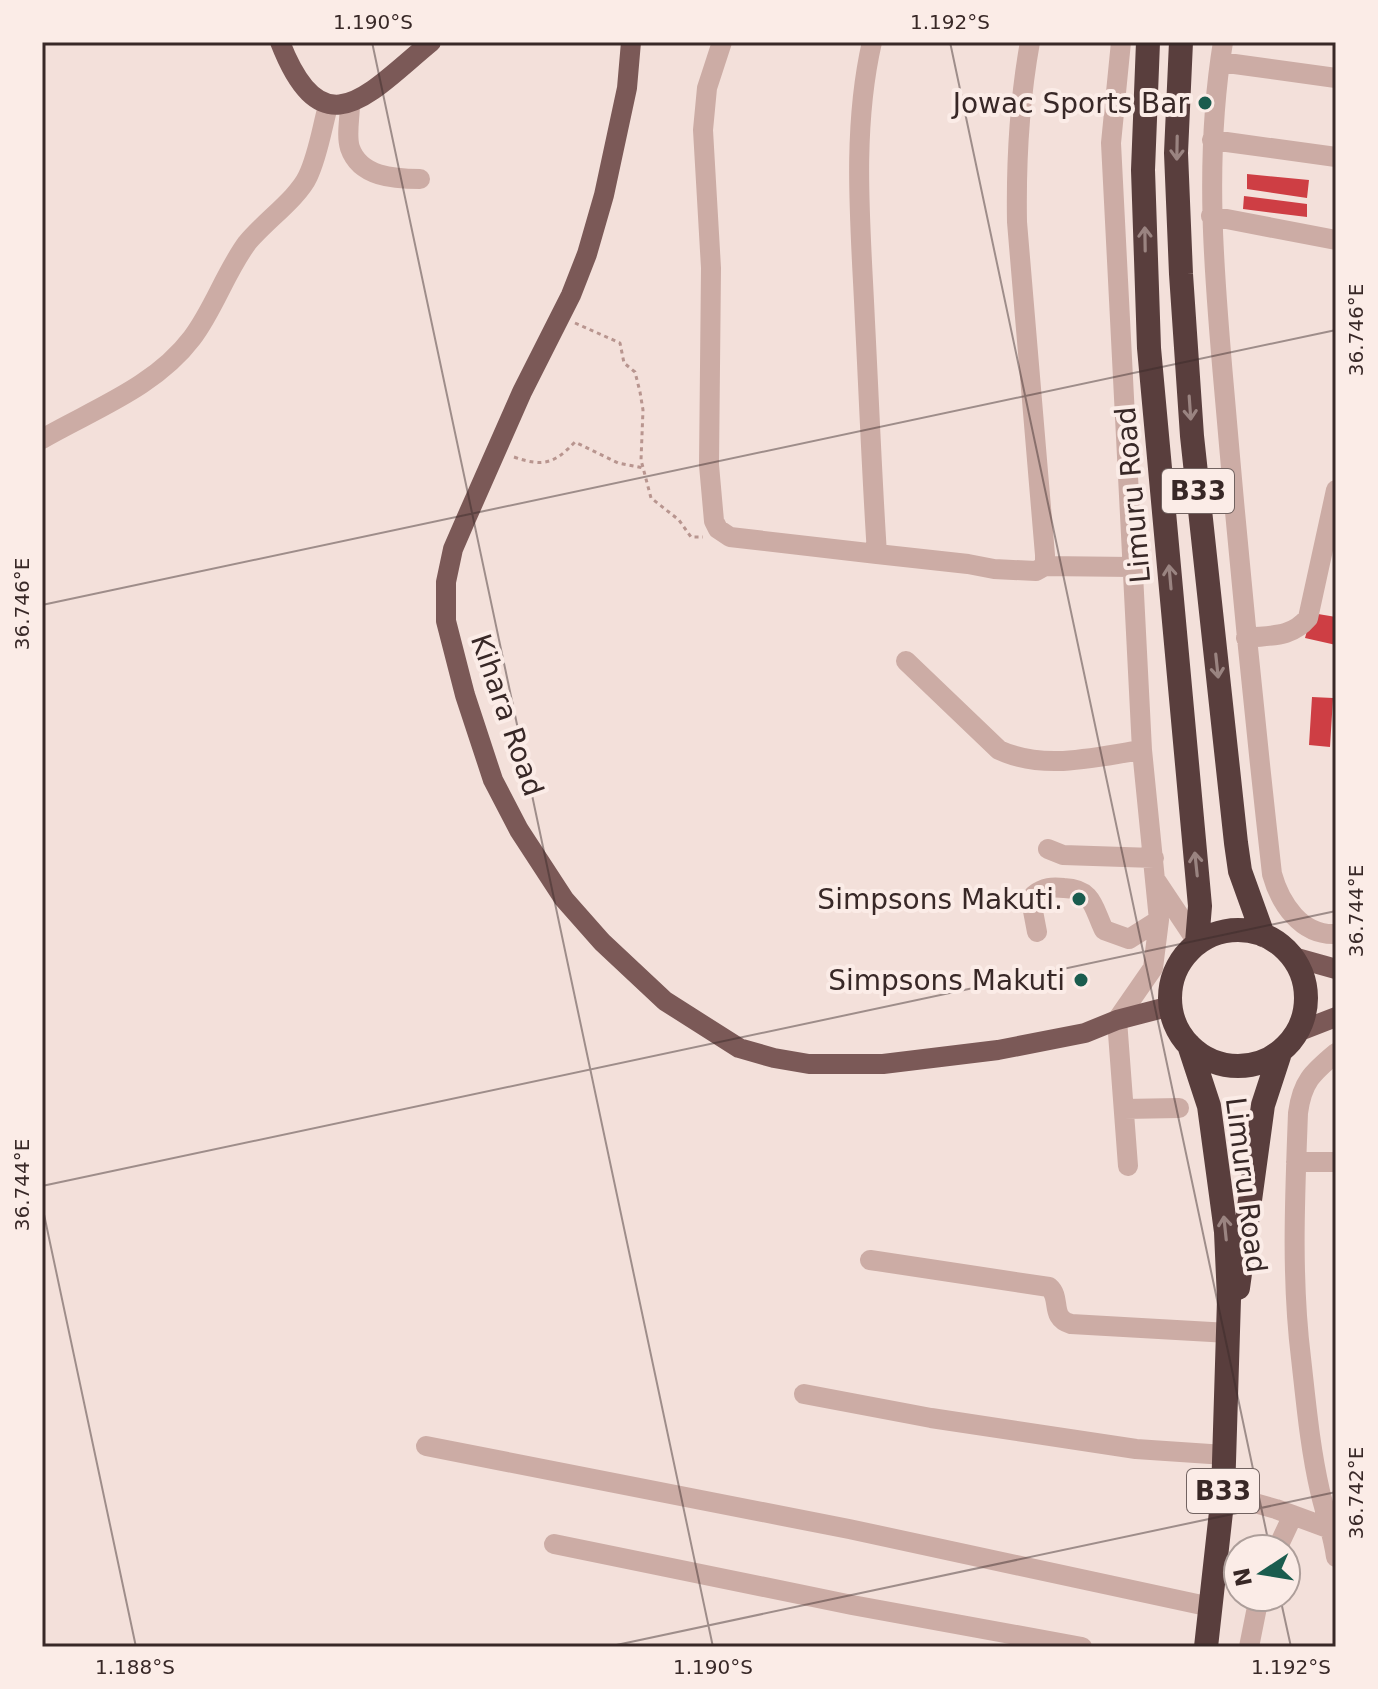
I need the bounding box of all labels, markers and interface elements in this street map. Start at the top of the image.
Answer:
text: 1.190°S [333,10,413,34]
text: 1.192°S [910,10,990,34]
place label: Jowac Sports Bar [951,87,1189,120]
marker: Jowac Sports Bar [1196,94,1214,112]
one-way arrow [1169,134,1185,161]
one-way arrow [1137,226,1152,253]
text: 36.746°E [1344,284,1368,376]
one-way arrow [1183,394,1198,420]
street label: Limuru Road [1109,405,1157,585]
road number: B33 [1162,469,1234,513]
text: 36.746°E [10,558,34,650]
one-way arrow [1162,564,1177,591]
street label: Kihara Road [464,630,550,800]
one-way arrow [1209,652,1224,679]
one-way arrow [1188,851,1203,878]
text: 36.744°E [1344,865,1368,957]
place label: Simpsons Makuti. [817,883,1063,916]
marker: Simpsons Makuti. [1070,890,1088,908]
place label: Simpsons Makuti [828,964,1065,997]
marker: Simpsons Makuti [1072,971,1090,989]
street label: Limuru Road [1219,1095,1273,1275]
text: 36.744°E [10,1139,34,1231]
one-way arrow [1218,1215,1233,1242]
text: 36.742°E [1344,1447,1368,1539]
road number: B33 [1187,1469,1259,1513]
north arrow [1222,1533,1302,1613]
text: N [1229,1565,1257,1589]
text: 1.188°S [95,1655,175,1679]
text: 1.190°S [673,1655,753,1679]
text: 1.192°S [1251,1655,1331,1679]

